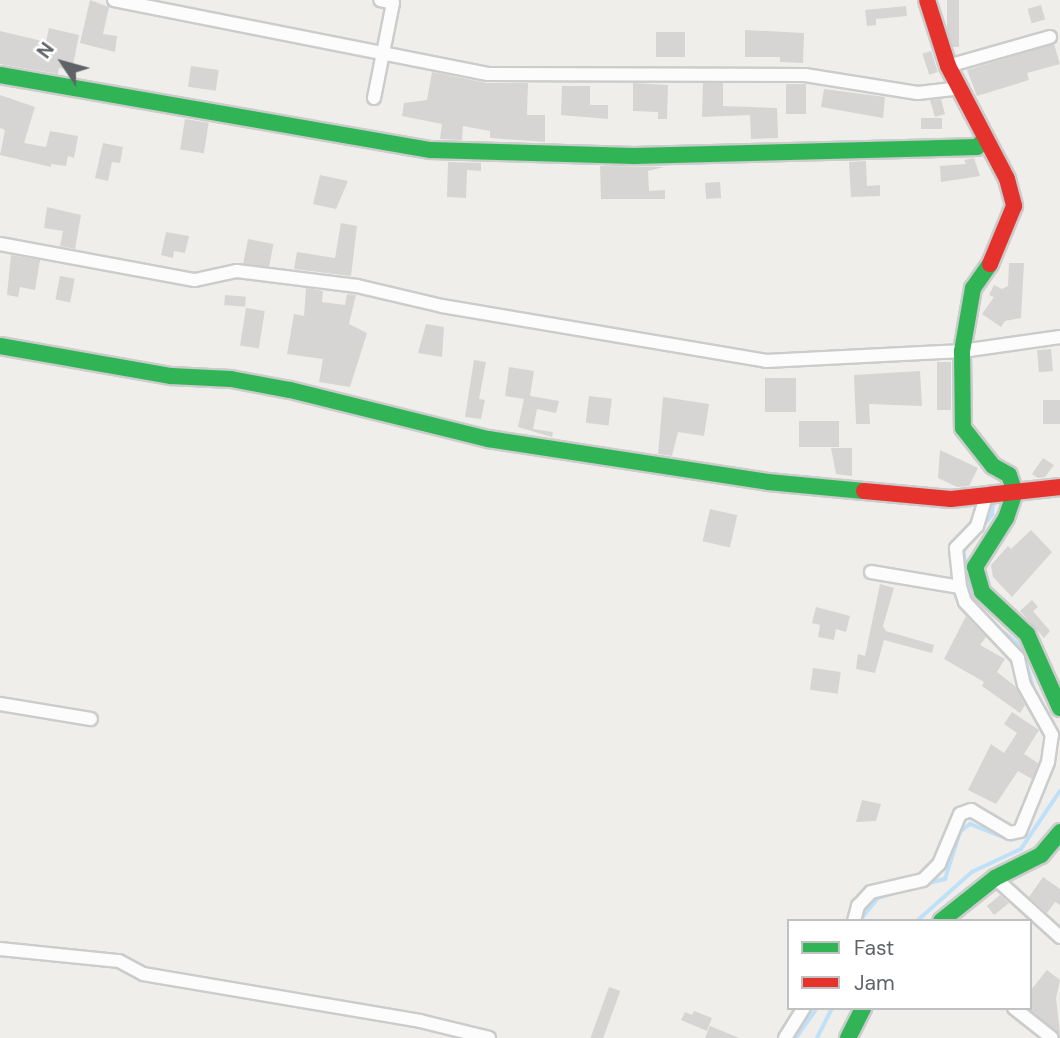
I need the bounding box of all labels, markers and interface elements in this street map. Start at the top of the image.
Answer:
north arrow [28,28,98,98]
text: N [31,37,60,63]
legend [787,919,1032,1010]
text: Fast [854,934,894,962]
text: Jam [854,969,895,997]

